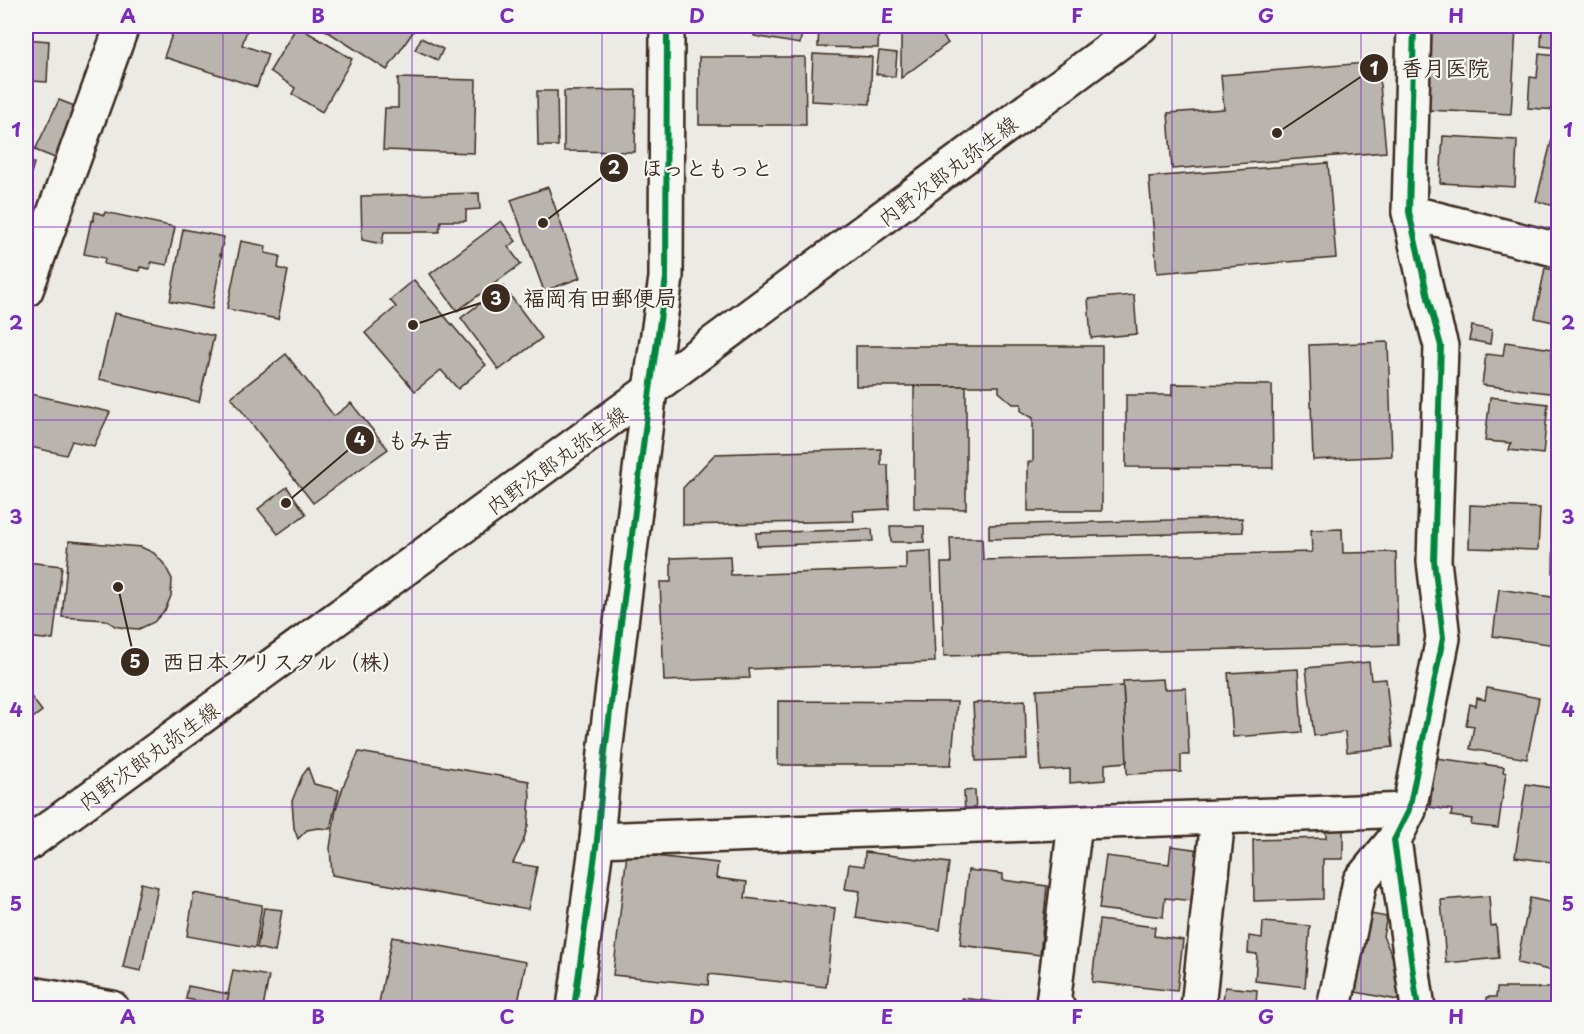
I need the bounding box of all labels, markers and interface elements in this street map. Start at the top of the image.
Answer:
text: A [120,0,136,30]
text: B [311,0,325,30]
text: C [499,0,515,30]
text: D [689,0,705,30]
text: E [881,0,893,30]
text: F [1071,0,1083,30]
text: G [1258,0,1274,30]
text: H [1448,0,1464,30]
callout: 香月医院 [1359,48,1501,88]
text: 香月医院 [1401,50,1489,83]
text: 1 [1370,54,1379,81]
street label: 内野次郎丸弥生線 [870,107,1024,233]
text: 1 [11,114,21,144]
text: 1 [1563,114,1573,144]
callout: ほっともっと [599,148,785,188]
text: ほっともっと [641,150,773,183]
text: 2 [608,153,621,180]
callout: 福岡有田郵便局 [481,278,689,318]
text: 福岡有田郵便局 [523,280,677,313]
text: 3 [490,284,502,311]
text: 2 [9,307,23,337]
text: 2 [1561,307,1575,337]
street label: 内野次郎丸弥生線 [479,397,633,521]
callout: もみ吉 [345,420,465,460]
text: もみ吉 [387,422,453,455]
text: 4 [354,425,366,452]
text: 3 [9,501,23,531]
text: 3 [1561,501,1575,531]
callout: 西日本クリスタル（株） [120,642,416,682]
text: 西日本クリスタル（株） [162,644,404,677]
text: 5 [129,647,141,674]
street label: 内野次郎丸弥生線 [71,693,225,817]
text: 4 [9,694,23,724]
text: 4 [1561,694,1575,724]
text: 5 [10,888,22,918]
text: 5 [1562,888,1574,918]
text: A [120,1001,136,1031]
text: B [311,1001,325,1031]
text: C [499,1001,515,1031]
text: D [689,1001,705,1031]
text: E [881,1001,893,1031]
text: F [1071,1001,1083,1031]
text: G [1258,1001,1274,1031]
text: H [1448,1001,1464,1031]

